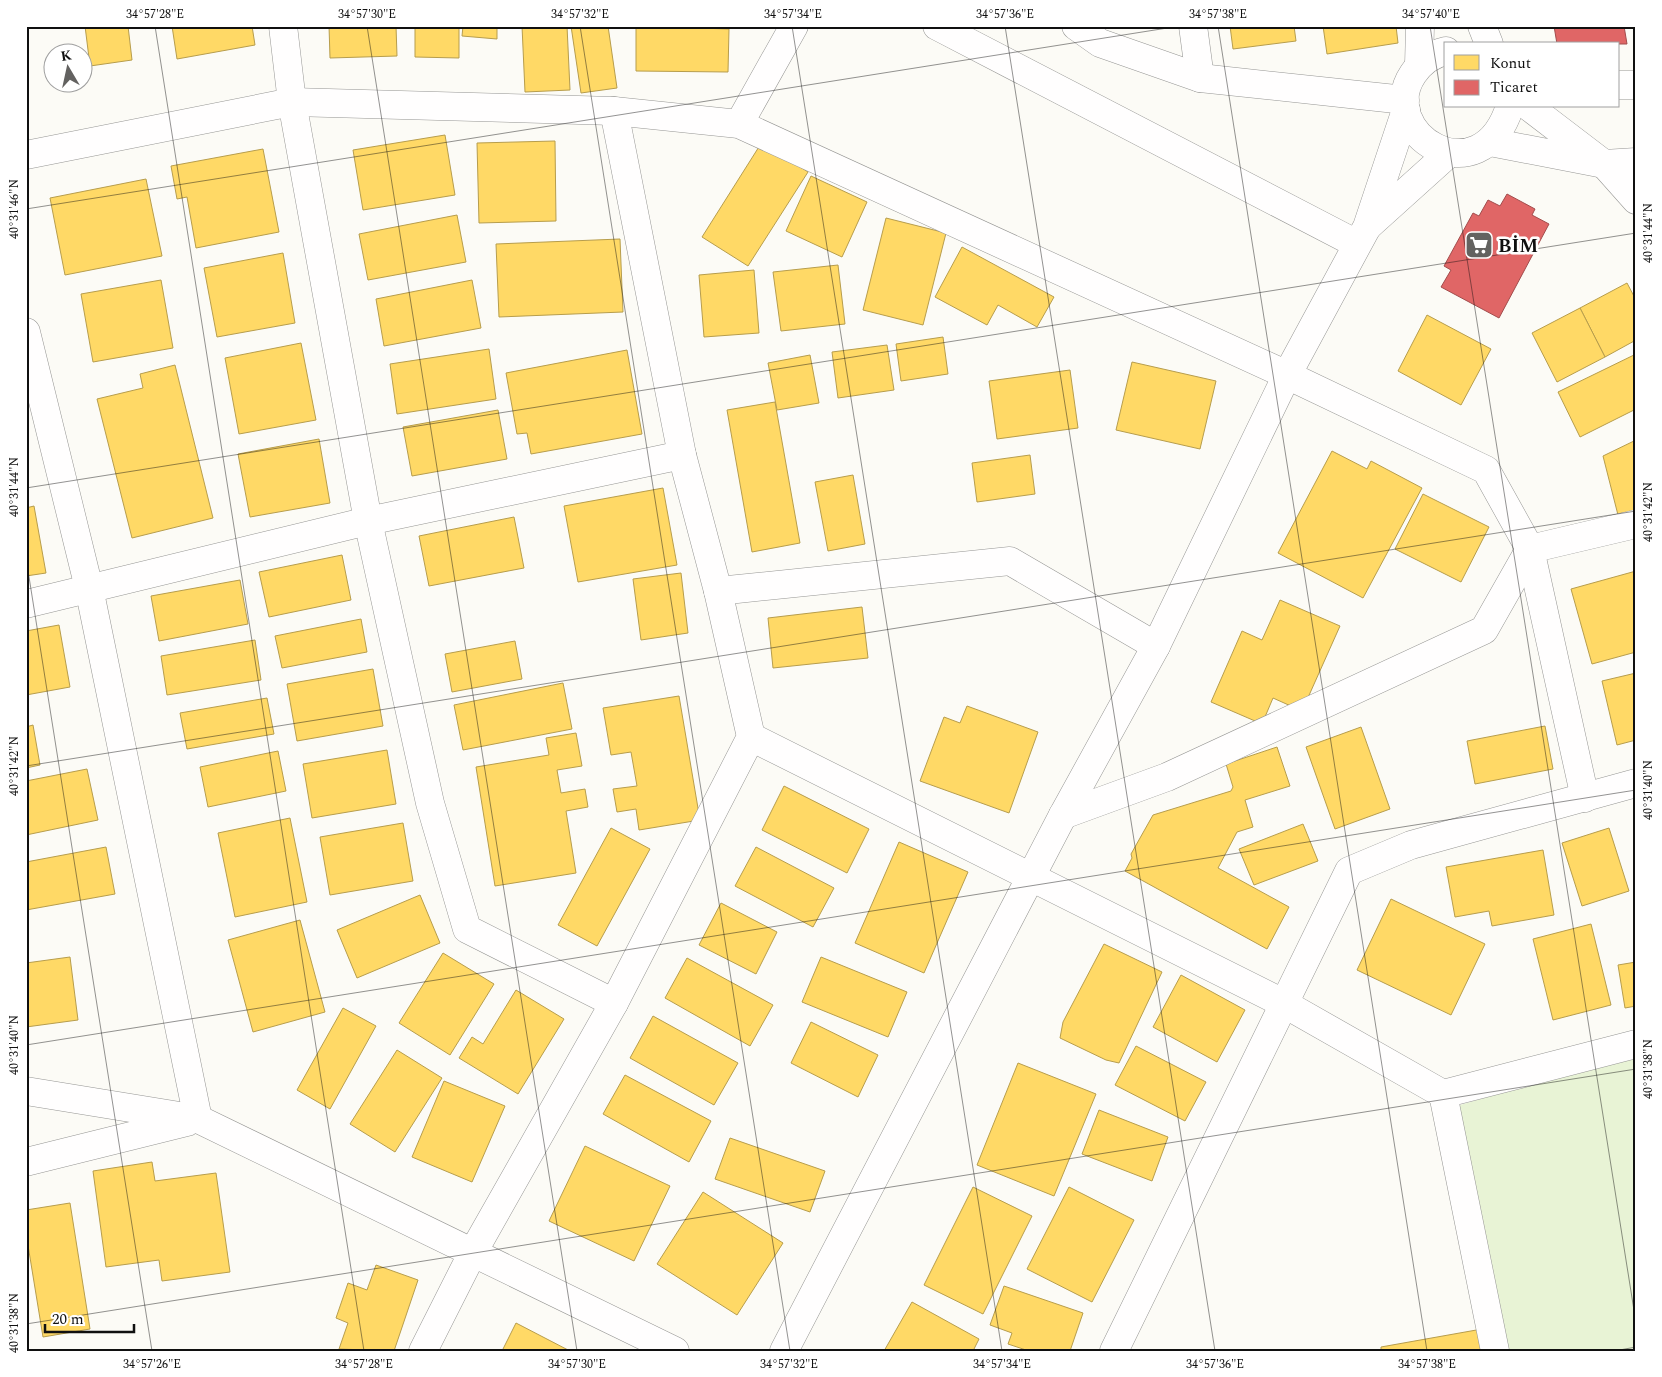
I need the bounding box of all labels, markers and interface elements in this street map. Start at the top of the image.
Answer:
text: 34°57'28"E [126,5,184,24]
text: 34°57'30"E [338,5,396,24]
text: 34°57'32"E [551,5,609,24]
text: 34°57'34"E [764,5,822,24]
text: 34°57'36"E [976,5,1034,24]
text: 34°57'38"E [1189,5,1247,24]
text: 34°57'40"E [1402,5,1460,24]
north arrow [42,42,92,92]
legend [1444,42,1620,108]
text: K [59,44,73,67]
text: Konut [1490,52,1531,75]
text: Ticaret [1490,76,1538,99]
text: 40°31'46"N [5,179,24,239]
text: 40°31'44"N [1639,203,1658,263]
supermarket icon: BİM [1464,230,1494,260]
place label: BİM [1498,232,1538,261]
text: 40°31'44"N [5,457,24,517]
text: 40°31'42"N [1639,482,1658,542]
text: 40°31'42"N [5,736,24,796]
text: 40°31'40"N [1639,760,1658,820]
text: 40°31'40"N [5,1015,24,1075]
text: 40°31'38"N [1639,1039,1658,1099]
text: 40°31'38"N [5,1293,24,1353]
scale bar [45,1302,134,1334]
text: 20 m [52,1308,84,1331]
text: 34°57'26"E [123,1355,181,1374]
text: 34°57'28"E [335,1355,393,1374]
text: 34°57'30"E [548,1355,606,1374]
text: 34°57'32"E [760,1355,818,1374]
text: 34°57'34"E [973,1355,1031,1374]
text: 34°57'36"E [1186,1355,1244,1374]
text: 34°57'38"E [1398,1355,1456,1374]

